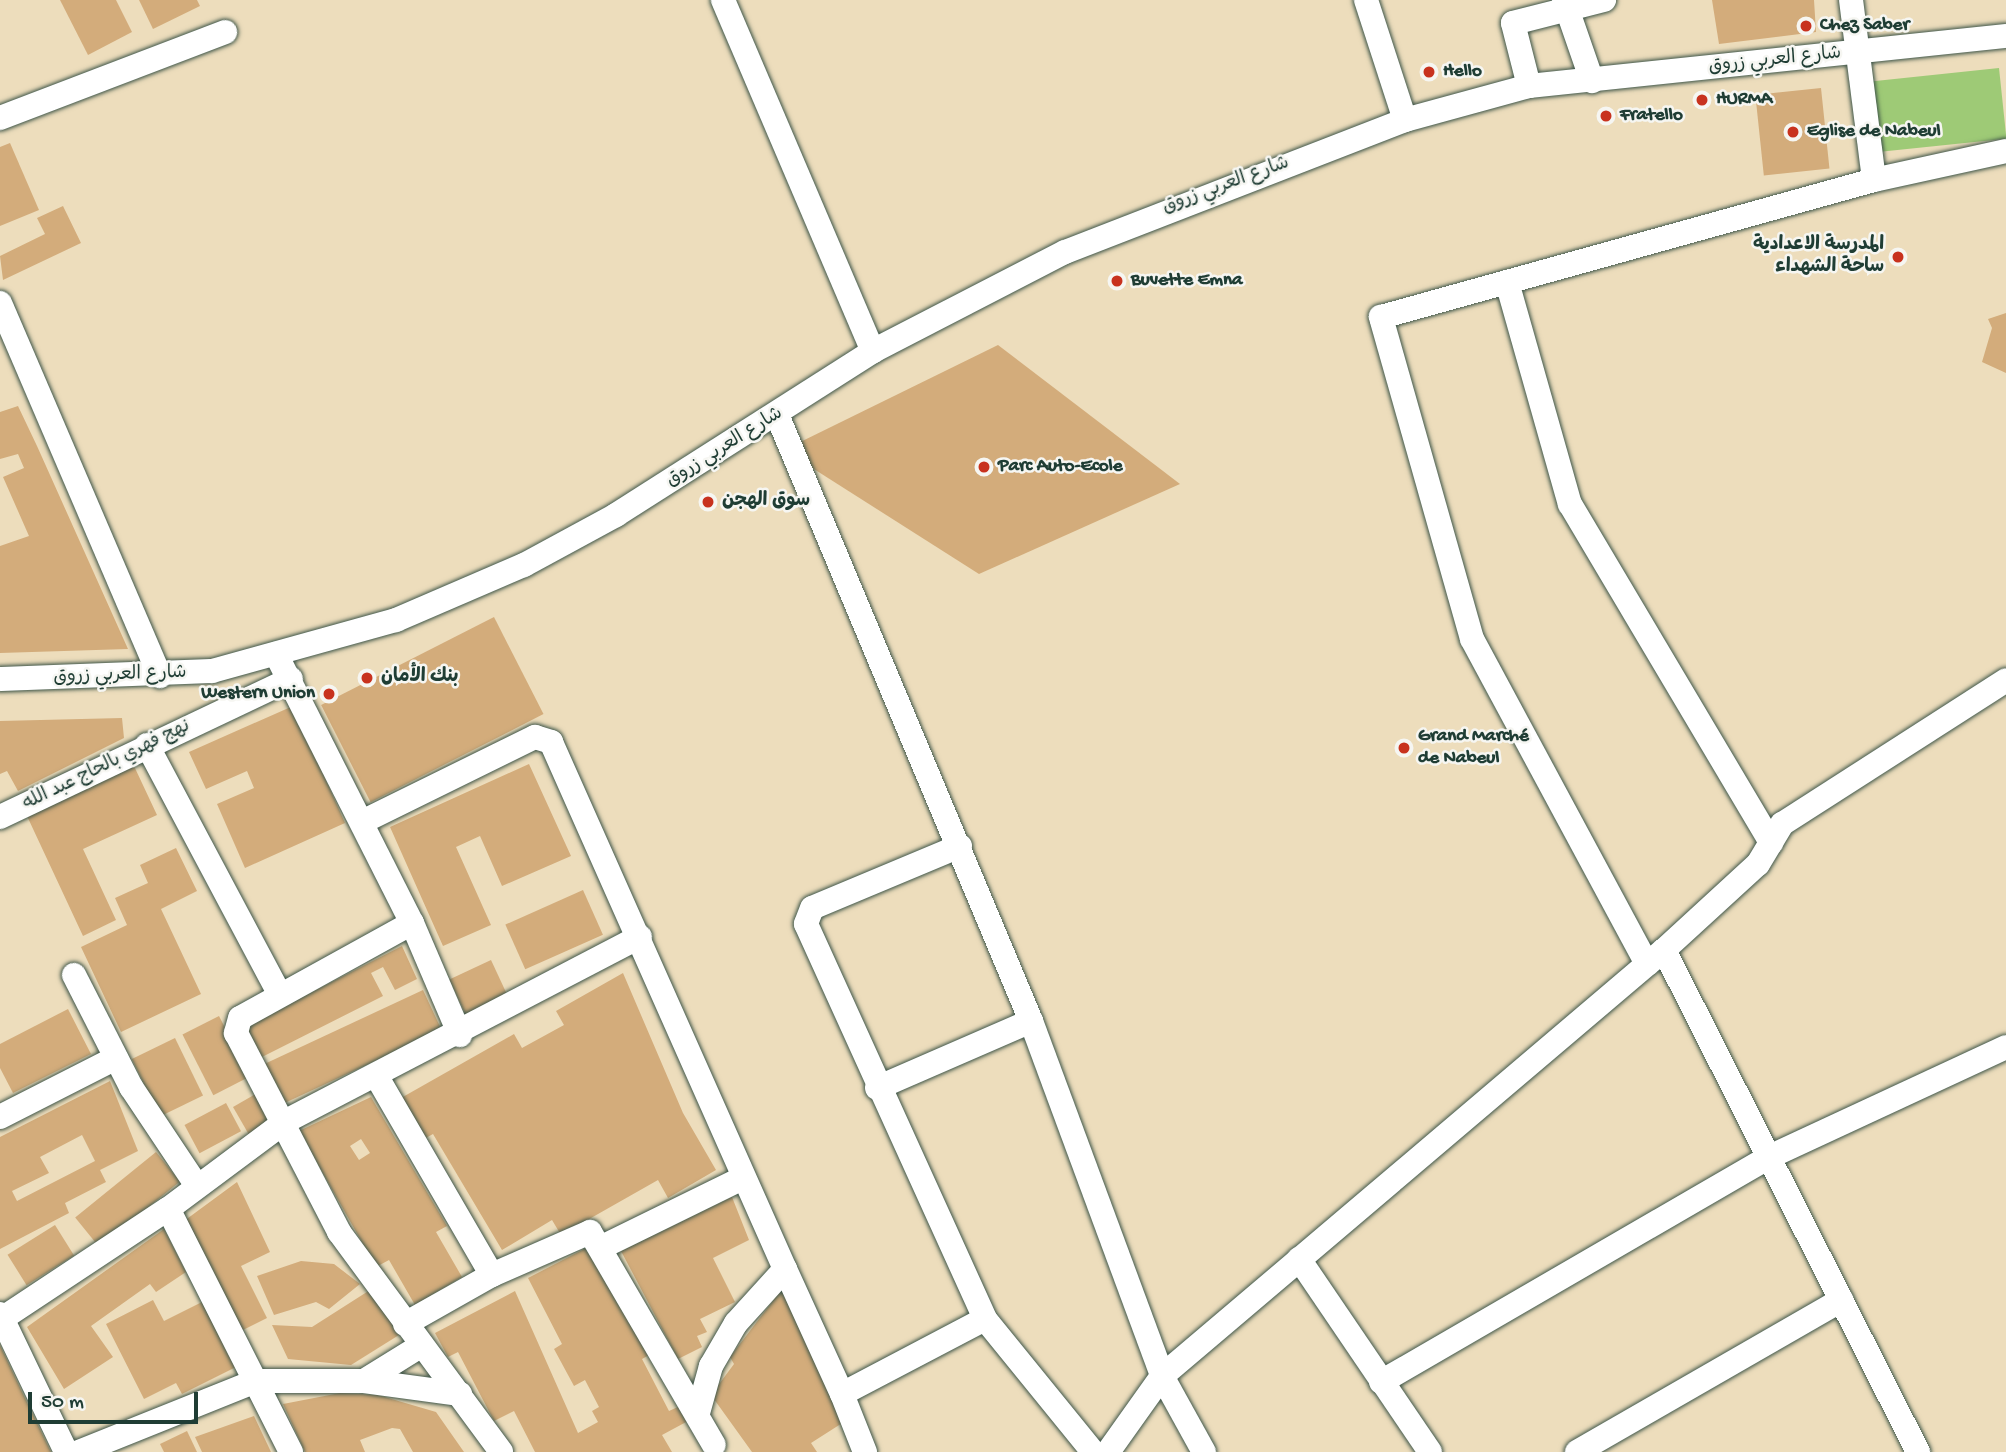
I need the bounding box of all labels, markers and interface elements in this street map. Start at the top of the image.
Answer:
place label: Chez Saber [1820,15,1909,37]
marker: Chez Saber [1798,18,1814,34]
street label: شارع العربي زروق [1708,43,1842,79]
place label: Hello [1443,61,1482,83]
marker: Hello [1421,64,1437,80]
place label: HURMA [1716,89,1772,111]
marker: HURMA [1694,92,1710,108]
place label: Fratello [1620,105,1683,127]
marker: Fratello [1598,108,1614,124]
place label: Eglise de Nabeul [1807,121,1941,143]
marker: Eglise de Nabeul [1785,124,1801,140]
street label: شارع العربي زروق [1159,152,1293,220]
place label: المدرسة الاعدادية ساحة الشهداء [1753,235,1884,279]
marker: المدرسة الاعدادية ساحة الشهداء [1890,249,1906,265]
place label: Buvette Emna [1131,270,1243,292]
marker: Buvette Emna [1109,273,1125,289]
street label: شارع العربي زروق [662,403,788,493]
place label: Parc Auto-Ecole [998,456,1123,478]
marker: Parc Auto-Ecole [976,459,992,475]
place label: سوق الهجن [722,491,810,513]
marker: سوق الهجن [700,494,716,510]
street label: شارع العربي زروق [53,662,187,690]
place label: بنك الأمان [381,667,459,689]
marker: بنك الأمان [359,670,375,686]
place label: Western Union [201,683,315,705]
marker: Western Union [321,686,337,702]
street label: نهج فهري بالحاج عبد الله [20,716,194,816]
place label: Grand Marché de Nabeul [1418,726,1529,770]
marker: Grand Marché de Nabeul [1396,740,1412,756]
scale bar [32,1378,201,1422]
text: 50 m [41,1391,84,1416]

